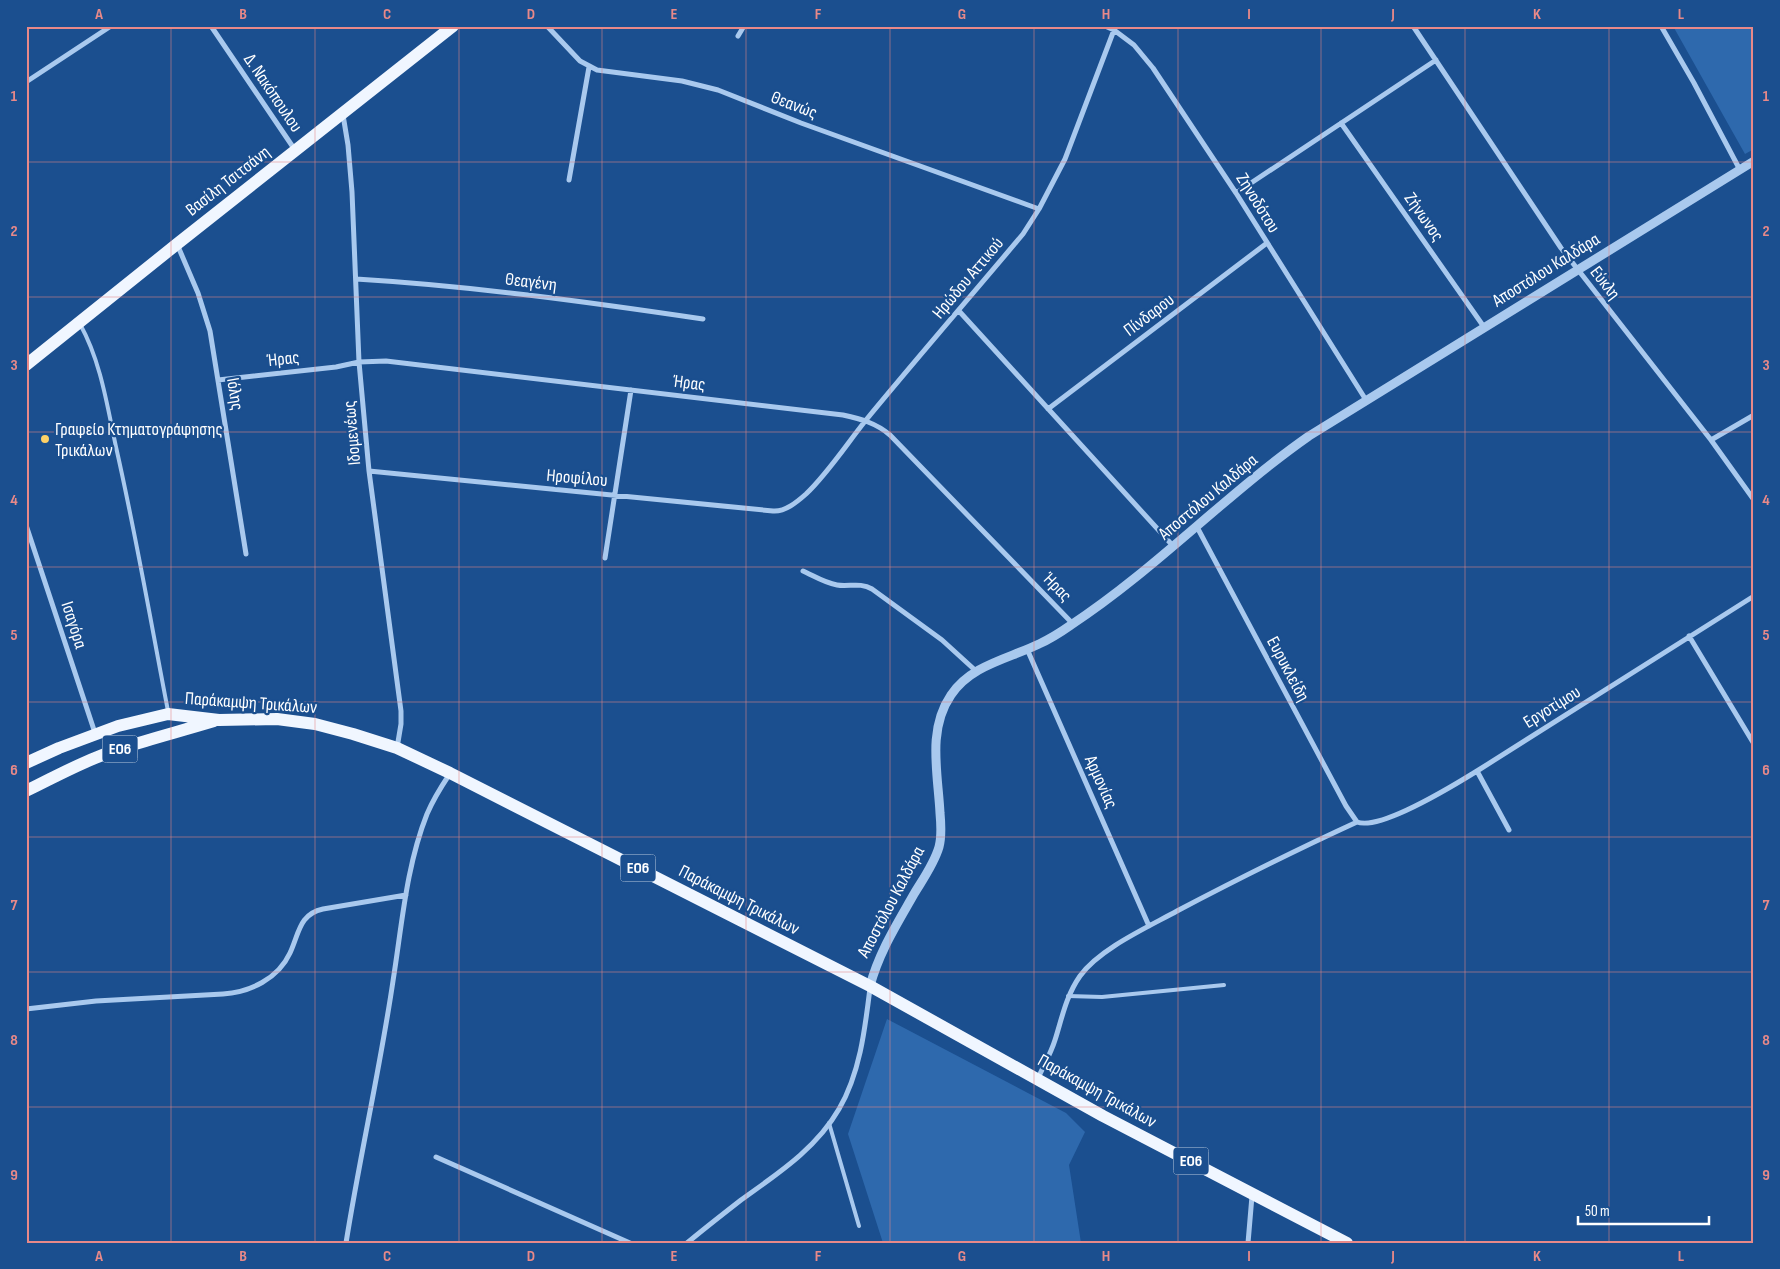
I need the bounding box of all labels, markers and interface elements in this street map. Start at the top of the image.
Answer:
text: A [94,5,103,24]
text: B [239,5,247,24]
text: C [383,5,391,24]
text: D [527,5,535,24]
text: E [671,5,678,24]
text: F [815,5,822,24]
text: G [958,5,966,24]
text: H [1102,5,1110,24]
text: I [1247,5,1251,24]
text: J [1390,5,1395,24]
text: K [1533,5,1541,24]
text: L [1678,5,1685,24]
street label: Δ. Νακόπουλου [239,50,307,136]
text: 1 [11,87,18,106]
street label: Θεανώς [768,87,820,123]
text: 1 [1763,87,1770,106]
street label: Βασίλη Τσιτσάνη [182,142,274,220]
street label: Ζηνοδότου [1232,169,1284,237]
street label: Ζήνωνος [1400,189,1448,245]
text: 2 [10,222,18,241]
text: 2 [1762,222,1770,241]
street label: Αποστόλου Καλδάρα [1488,228,1604,312]
street label: Ηρώδου Αττικού [928,233,1008,323]
street label: Εύκλη [1585,262,1625,304]
street label: Θεαγένη [504,268,558,296]
street label: Πίνδαρου [1120,289,1178,341]
street label: Ήρας [265,347,300,371]
text: 3 [10,356,18,375]
text: 3 [1762,356,1770,375]
street label: Ήρας [671,370,706,395]
street label: Ιόλης [222,376,248,412]
street label: Ιδομενέως [339,400,365,466]
place label: Γραφείο Κτηματογράφησης Τρικάλων [55,419,223,461]
marker: Γραφείο Κτηματογράφησης Τρικάλων [39,433,51,445]
street label: Αποστόλου Καλδάρα [1154,449,1262,545]
street label: Ηροφίλου [546,465,608,491]
text: 4 [10,491,18,510]
text: 4 [1762,491,1770,510]
street label: Ήρας [1037,567,1076,606]
street label: Ισαγόρα [57,599,92,652]
text: 5 [10,626,18,645]
text: 5 [1762,626,1770,645]
street label: Ευρυκλείδη [1262,633,1314,705]
street label: Εργοτίμου [1520,681,1584,733]
street label: Παράκαμψη Τρικάλων [184,688,318,718]
road number: ΕΟ6 [102,736,138,762]
street label: Αρμονίας [1080,751,1122,812]
text: 6 [10,761,18,780]
text: 6 [1762,761,1770,780]
street label: Αποστόλου Καλδάρα [852,843,929,962]
road number: ΕΟ6 [620,854,656,881]
street label: Παράκαμψη Τρικάλων [675,861,803,939]
text: 7 [11,896,18,915]
text: 7 [1763,896,1770,915]
text: 8 [10,1031,18,1050]
text: 8 [1762,1031,1770,1050]
street label: Παράκαμψη Τρικάλων [1034,1050,1160,1132]
road number: ΕΟ6 [1174,1148,1208,1174]
text: 9 [10,1166,18,1185]
text: 9 [1762,1166,1770,1185]
scale bar [1578,1194,1709,1226]
text: 50 m [1585,1202,1610,1221]
text: A [94,1247,103,1266]
text: B [239,1247,247,1266]
text: C [383,1247,391,1266]
text: D [527,1247,535,1266]
text: E [671,1247,678,1266]
text: F [815,1247,822,1266]
text: G [958,1247,966,1266]
text: H [1102,1247,1110,1266]
text: I [1247,1247,1251,1266]
text: J [1390,1247,1395,1266]
text: K [1533,1247,1541,1266]
text: L [1678,1247,1685,1266]

